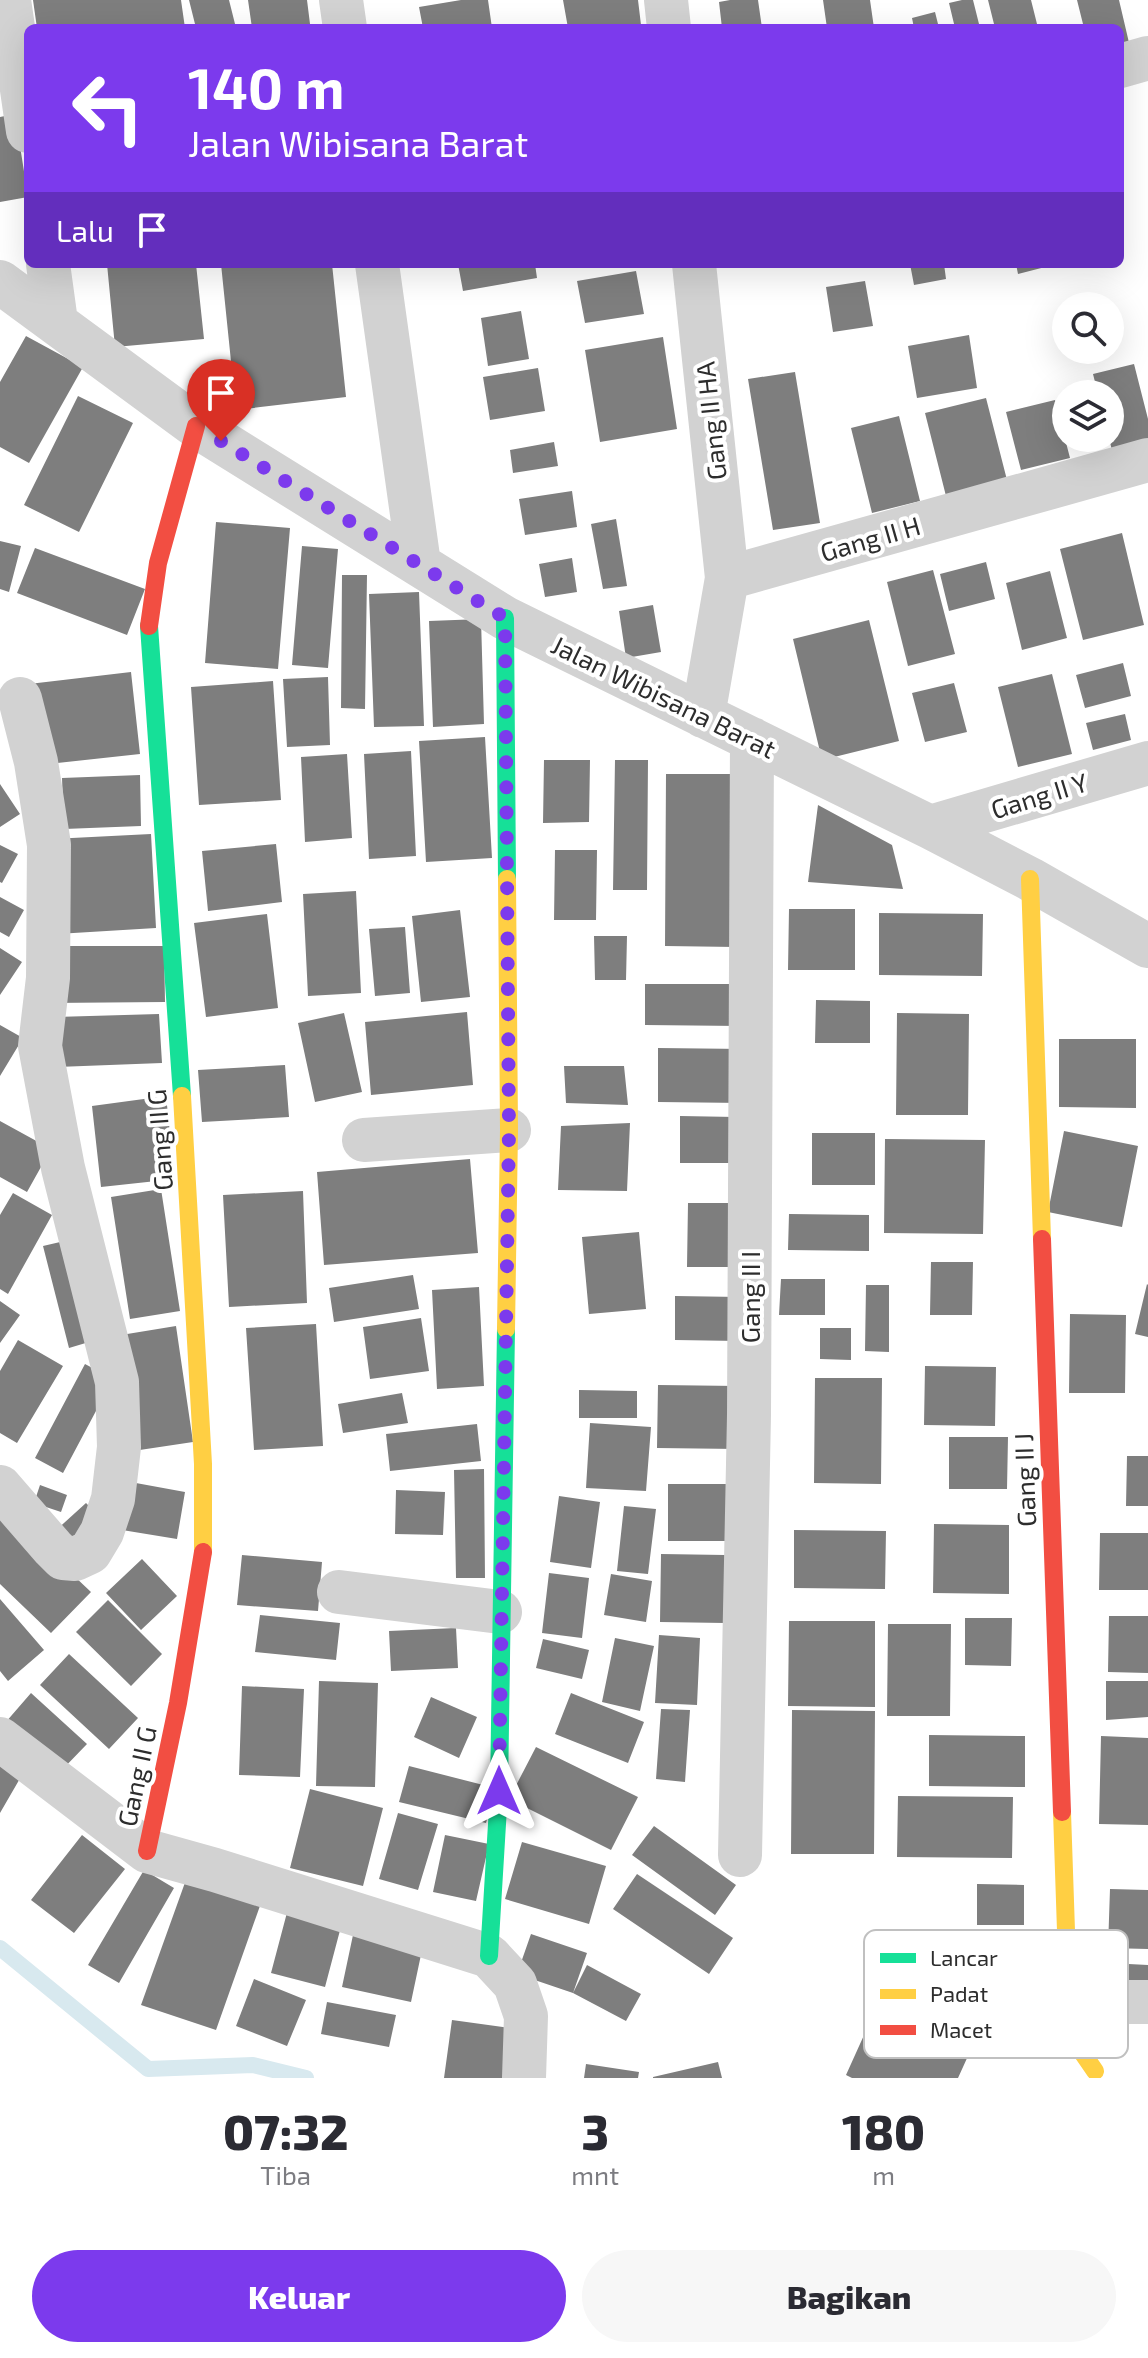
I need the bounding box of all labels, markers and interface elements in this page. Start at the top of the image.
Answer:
text: 140 m [188,53,345,120]
icon: left [56,56,160,160]
text: Jalan Wibisana Barat [188,121,528,164]
icon: arrive [130,208,174,252]
text: Lalu [56,212,114,248]
map controls [1052,292,1124,452]
button: search [1052,292,1124,364]
pin [187,359,255,441]
street label: Gang II HA [688,360,732,482]
icon: arrive [199,371,243,415]
button: layers [1052,380,1124,452]
street label: Gang II H [816,509,924,567]
street label: Jalan Wibisana Barat [547,628,781,764]
street label: Gang II Y [987,766,1091,824]
street label: Gang II G [140,1088,178,1192]
street label: Gang II I [734,1251,765,1343]
street label: Gang II J [1007,1433,1041,1527]
street label: Gang II G [110,1723,162,1829]
position arrow [457,1749,541,1833]
legend [864,1930,1128,2058]
text: Lancar [930,1944,998,1970]
text: Padat [930,1980,988,2006]
text: Macet [930,2016,992,2042]
text: 07:32 [223,2102,348,2160]
text: 3 [581,2102,609,2160]
text: 180 [842,2102,925,2160]
text: Tiba [260,2159,311,2190]
text: mnt [571,2159,619,2190]
text: m [872,2159,895,2190]
button: Keluar [32,2250,566,2342]
button: Bagikan [582,2250,1116,2342]

